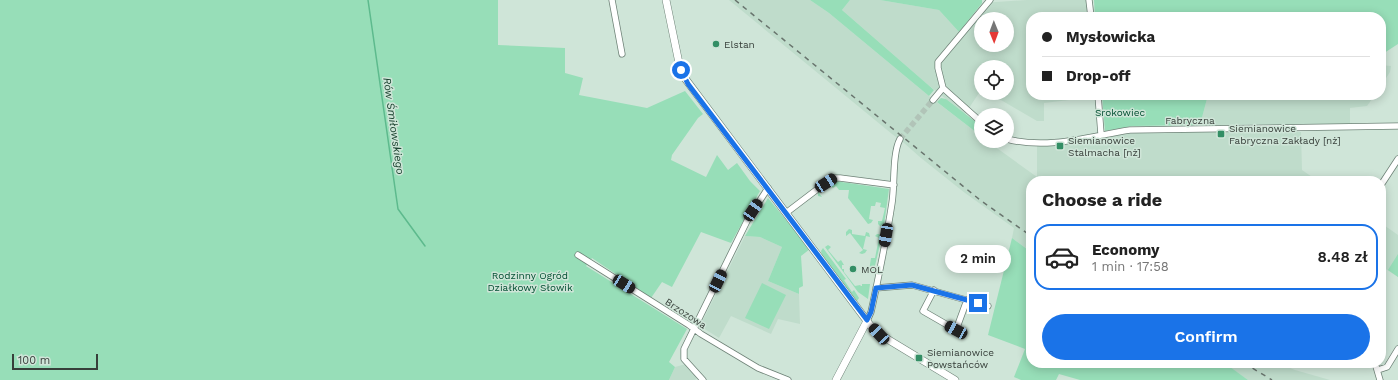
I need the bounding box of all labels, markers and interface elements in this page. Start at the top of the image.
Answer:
north arrow [974,12,1014,52]
map controls [974,12,1014,148]
text: Mysłowicka [1066,28,1155,46]
marker: Elstan [711,39,721,49]
place label: Elstan [724,39,755,50]
button: locate [974,60,1014,100]
route start [672,61,690,79]
text: Drop-off [1066,67,1131,85]
water label: Rów Śmiłowskiego [380,76,408,176]
park label: Srokowiec [1095,107,1145,118]
button: layers [974,108,1014,148]
street label: Fabryczna [1165,115,1215,126]
place label: Siemianowice Fabryczna Zakłady [nż] [1229,123,1341,146]
marker: Siemianowice Fabryczna Zakłady [nż] [1216,129,1226,139]
place label: Siemianowice Stalmacha [nż] [1068,135,1141,158]
marker: Siemianowice Stalmacha [nż] [1055,141,1065,151]
car [813,171,839,195]
text: Choose a ride [1042,189,1162,210]
car [741,197,765,223]
car [878,222,894,248]
icon: car [1044,239,1080,275]
text: Economy [1092,241,1159,259]
callout: 2 min [945,245,1011,273]
text: 8.48 zł [1318,248,1368,266]
text: 2 min [960,251,996,266]
text: 1 min · 17:58 [1092,259,1169,274]
marker: MOL [848,264,858,274]
place label: MOL [861,264,883,275]
car [707,268,729,294]
park label: Rodzinny Ogród Działkowy Słowik [487,270,573,293]
car [611,273,637,295]
route end [969,294,987,312]
street label: Brzozowa [663,296,709,331]
button: Confirm [1042,314,1370,360]
car [943,319,969,341]
car [866,321,892,347]
place label: Siemianowice Powstańców [927,347,994,370]
scale bar [12,352,98,371]
marker: Siemianowice Powstańców [914,353,924,363]
text: 100 m [18,354,50,367]

